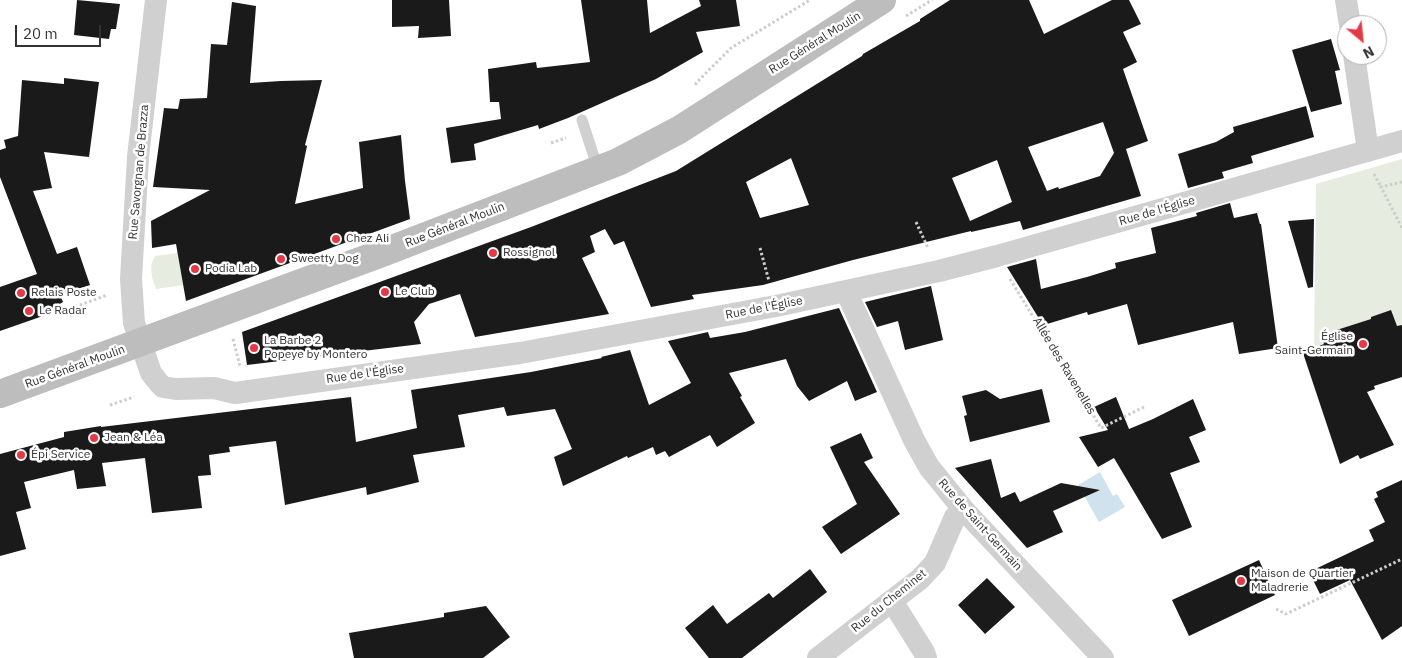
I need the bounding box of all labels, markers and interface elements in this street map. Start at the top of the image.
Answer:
street label: Rue Général Moulin [766,9,864,77]
scale bar [18,15,104,47]
north arrow [1337,15,1387,65]
text: 20 m [23,24,58,43]
text: N [1360,42,1377,63]
street label: Rue Savorgnan de Brazza [126,104,152,240]
street label: Rue de l'Église [1117,193,1197,229]
street label: Rue Général Moulin [403,199,507,251]
place label: Chez Ali [346,232,389,246]
marker: Chez Ali [330,233,342,245]
place label: Rossignol [503,246,555,260]
marker: Rossignol [487,247,499,259]
place label: Sweetty Dog [291,252,359,266]
marker: Sweetty Dog [275,253,287,265]
place label: Podia Lab [205,262,257,276]
marker: Podia Lab [189,263,201,275]
place label: Le Club [395,285,435,299]
place label: Relais Poste [31,286,97,300]
marker: Le Club [379,286,391,298]
marker: Relais Poste [15,287,27,299]
street label: Rue de l'Église [724,293,804,323]
place label: Le Radar [39,304,86,318]
marker: Le Radar [23,305,35,317]
street label: Allée des Ravenelles [1029,315,1099,417]
place label: Église Saint-Germain [1275,330,1353,358]
place label: La Barbe 2 Popeye by Montero [264,334,367,362]
marker: Église Saint-Germain [1357,338,1369,350]
street label: Rue Général Moulin [23,342,127,392]
marker: La Barbe 2 Popeye by Montero [248,342,260,354]
street label: Rue de l'Église [325,361,405,387]
place label: Jean & Léa [104,431,163,445]
marker: Jean & Léa [88,432,100,444]
place label: Épi Service [31,448,90,462]
marker: Épi Service [15,449,27,461]
street label: Rue de Saint-Germain [935,476,1025,574]
street label: Rue du Cheminet [849,566,929,636]
place label: Maison de Quartier Maladrerie [1251,567,1353,595]
marker: Maison de Quartier Maladrerie [1235,575,1247,587]

